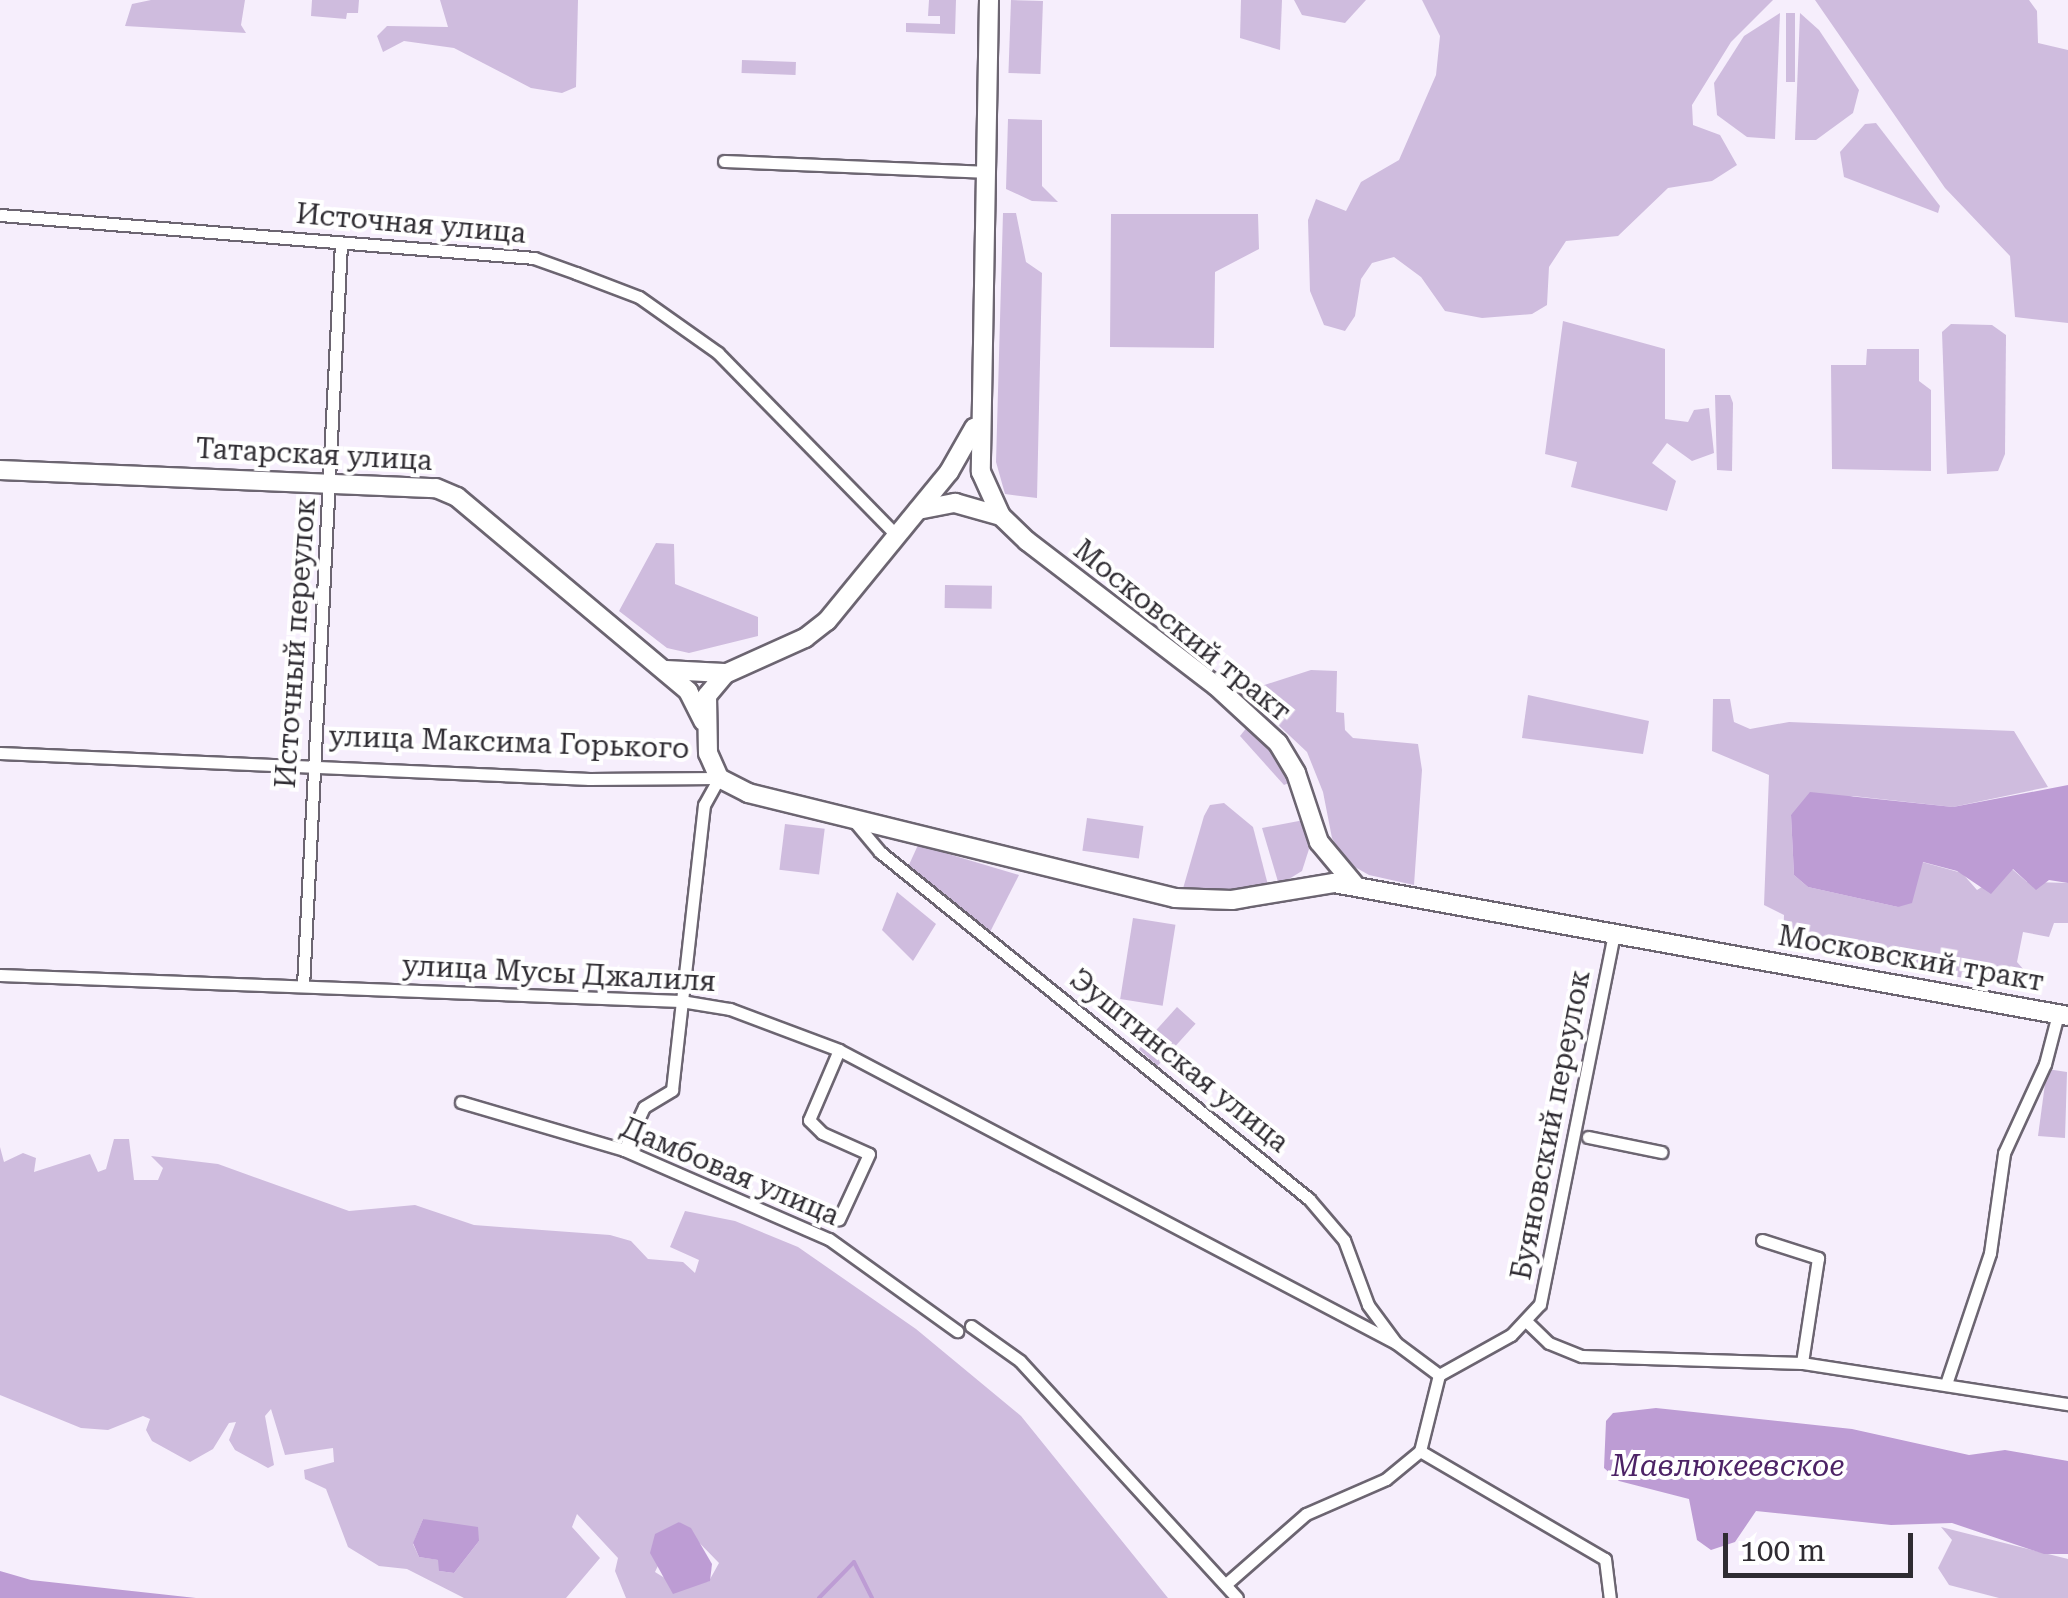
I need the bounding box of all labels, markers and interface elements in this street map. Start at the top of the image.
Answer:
street label: Источная улица [295,197,527,251]
street label: Татарская улица [195,432,433,478]
street label: Источный переулок [269,497,323,789]
street label: Московский тракт [1067,533,1297,729]
street label: улица Максима Горького [328,720,690,766]
street label: Московский тракт [1775,919,2047,999]
street label: улица Мусы Джалиля [401,949,717,999]
street label: Эуштинская улица [1063,962,1295,1160]
street label: Буяновский переулок [1504,967,1598,1283]
street label: Дамбовая улица [616,1111,844,1233]
water label: Мавлюкеевское [1612,1448,1844,1484]
scale bar [1728,1513,1918,1575]
text: 100 m [1740,1533,1825,1568]

